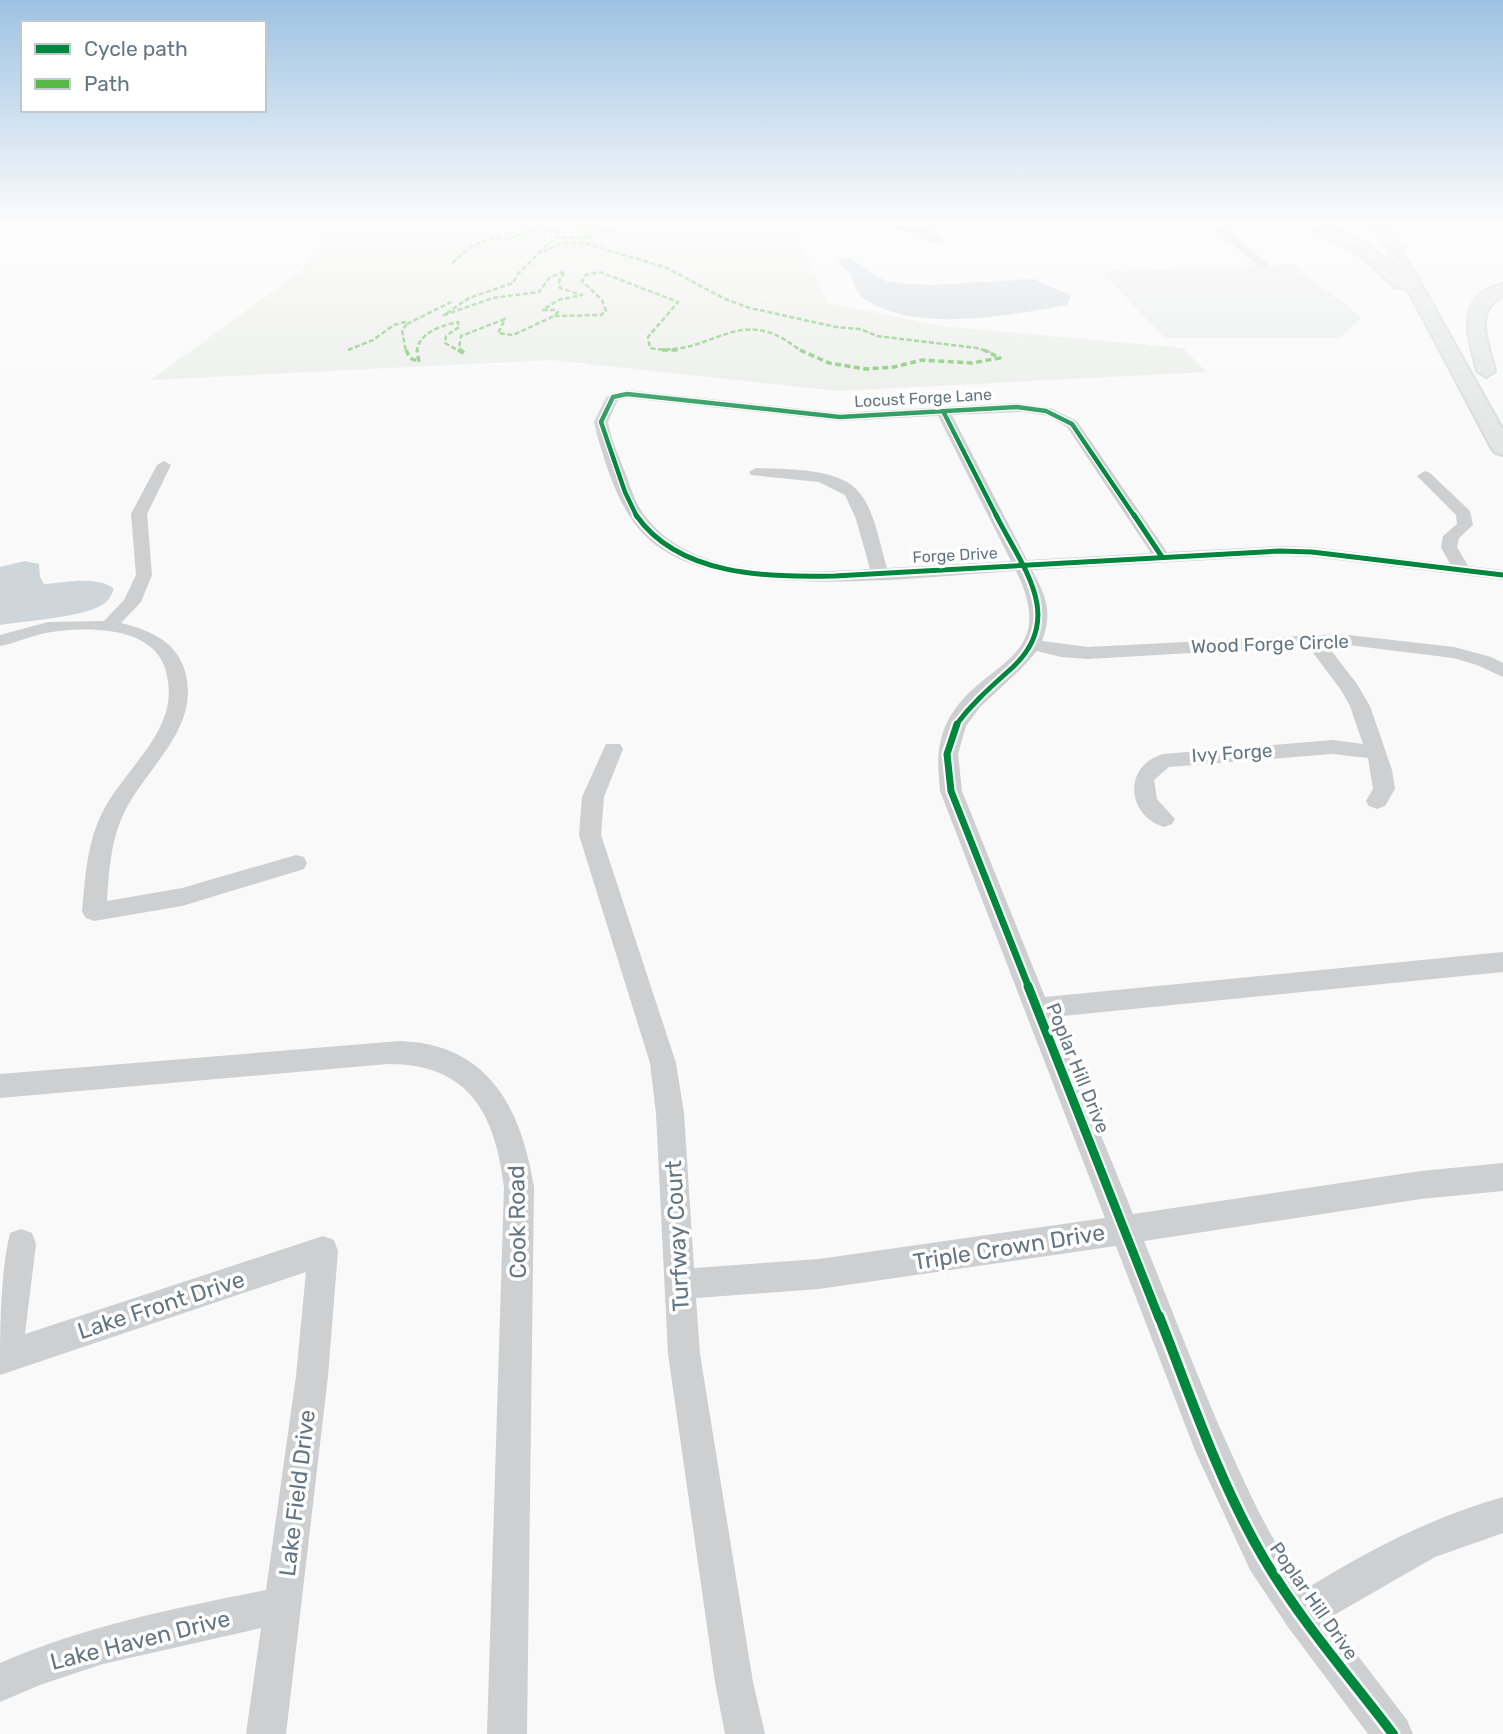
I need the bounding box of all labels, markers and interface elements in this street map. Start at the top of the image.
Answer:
legend [21,21,266,112]
text: Cycle path [84,36,188,61]
text: Path [84,71,130,96]
street label: Locust Forge Lane [854,385,992,411]
street label: Forge Drive [912,543,998,567]
street label: Wood Forge Circle [1191,630,1349,658]
street label: Ivy Forge [1191,739,1273,767]
street label: Poplar Hill Drive [1041,999,1115,1137]
street label: Turfway Court [659,1160,695,1312]
street label: Cook Road [502,1165,532,1279]
street label: Triple Crown Drive [911,1218,1107,1276]
street label: Lake Front Drive [74,1265,248,1345]
street label: Lake Field Drive [273,1408,321,1578]
street label: Poplar Hill Drive [1265,1538,1363,1664]
street label: Lake Haven Drive [47,1604,233,1676]

